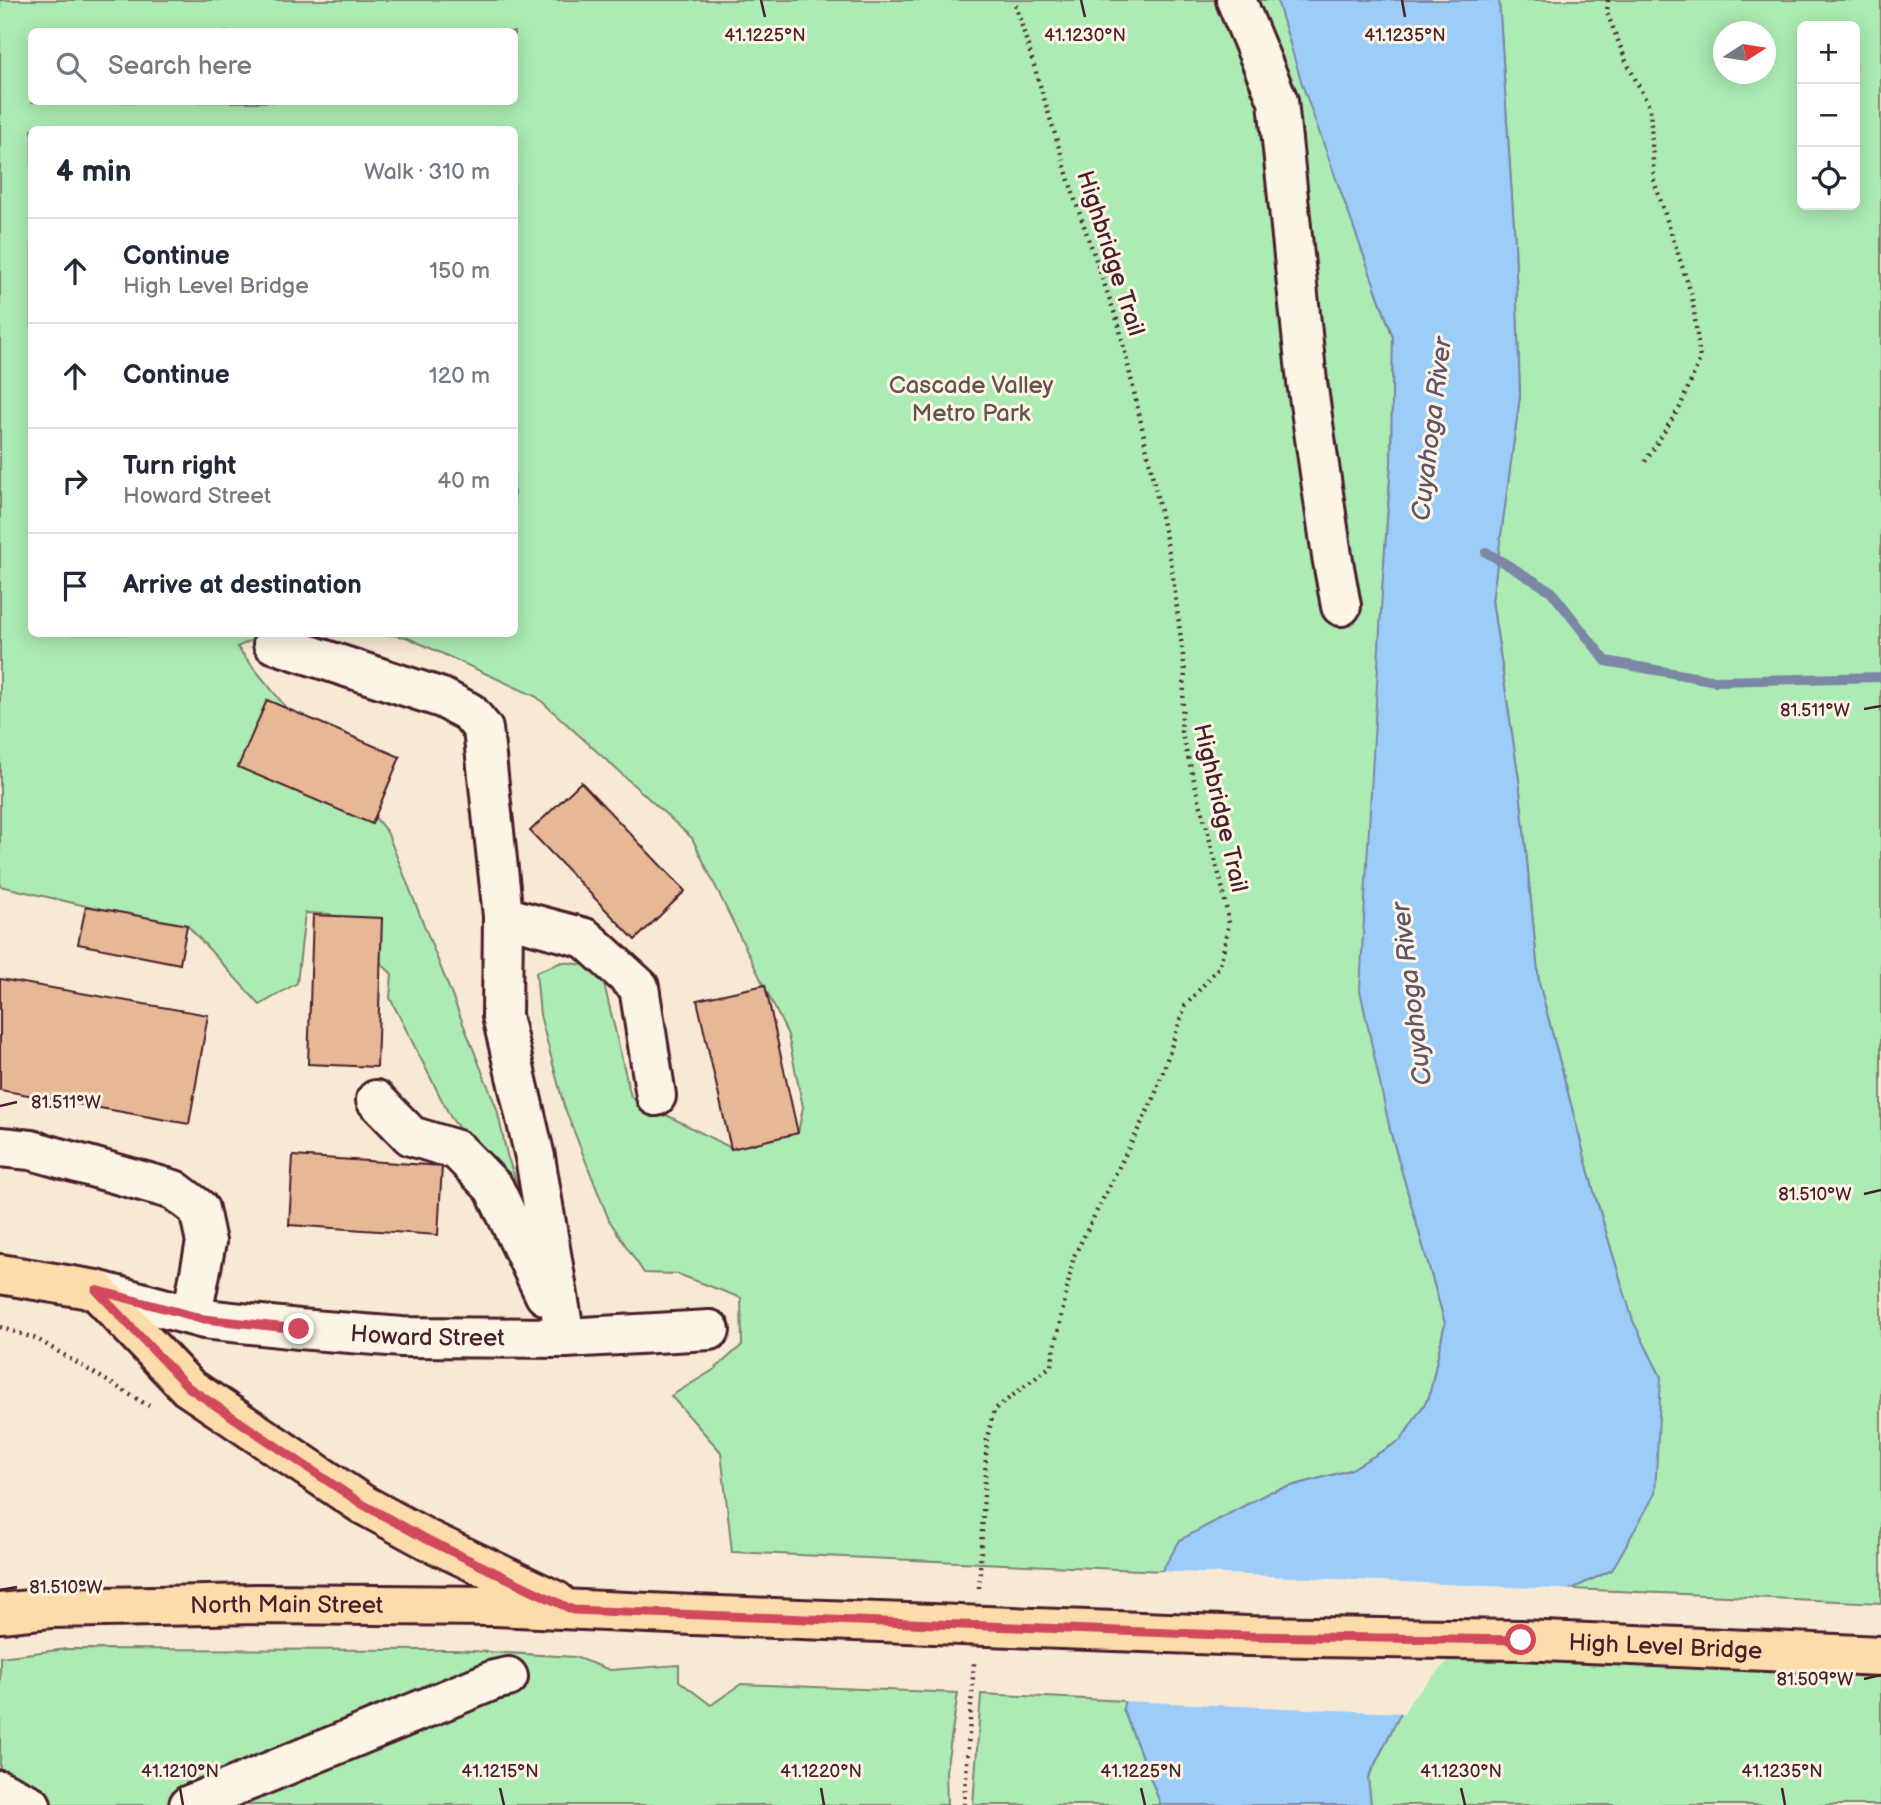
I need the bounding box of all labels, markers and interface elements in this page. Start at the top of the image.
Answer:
north arrow [1713,21,1776,84]
map controls [1797,21,1860,210]
button: + [1797,21,1860,84]
text: 41.1225°N [724,25,806,46]
text: 41.1230°N [1044,25,1126,46]
text: 41.1235°N [1364,25,1446,46]
search box [28,28,518,105]
icon: search [52,48,90,86]
text: Search here [108,51,252,82]
button: − [1797,84,1860,147]
button: locate [1797,147,1860,210]
text: 4 min [56,154,131,190]
text: Walk · 310 m [364,158,490,186]
street label: Highbridge Trail [1070,167,1151,339]
text: Continue [123,241,230,272]
icon: ahead [56,252,94,290]
text: 150 m [429,257,490,285]
text: High Level Bridge [123,272,309,300]
water label: Cuyahoga River [1406,334,1459,523]
icon: ahead [56,357,94,395]
text: Continue [123,360,230,391]
text: 120 m [429,362,490,390]
park label: Cascade Valley Metro Park [889,371,1053,428]
text: Turn right [123,451,236,482]
icon: right [56,462,94,500]
text: 40 m [437,467,490,495]
text: Howard Street [123,482,271,510]
icon: arrive [56,567,94,605]
text: Arrive at destination [123,570,362,601]
text: 81.511°W [1780,700,1851,721]
street label: Highbridge Trail [1187,721,1254,895]
water label: Cuyahoga River [1386,899,1439,1087]
text: 81.511°W [31,1092,102,1113]
text: 81.510°W [1778,1184,1852,1205]
route end [283,1313,314,1344]
street label: Howard Street [349,1319,505,1353]
text: 81.510°W [29,1577,103,1598]
street label: North Main Street [190,1590,384,1620]
route start [1505,1624,1536,1655]
street label: High Level Bridge [1568,1628,1763,1666]
text: 81.509°W [1777,1669,1854,1690]
text: 41.1210°N [141,1761,219,1782]
text: 41.1215°N [461,1761,539,1782]
text: 41.1220°N [780,1761,862,1782]
text: 41.1225°N [1100,1761,1182,1782]
text: 41.1230°N [1420,1761,1502,1782]
text: 41.1235°N [1741,1761,1823,1782]

